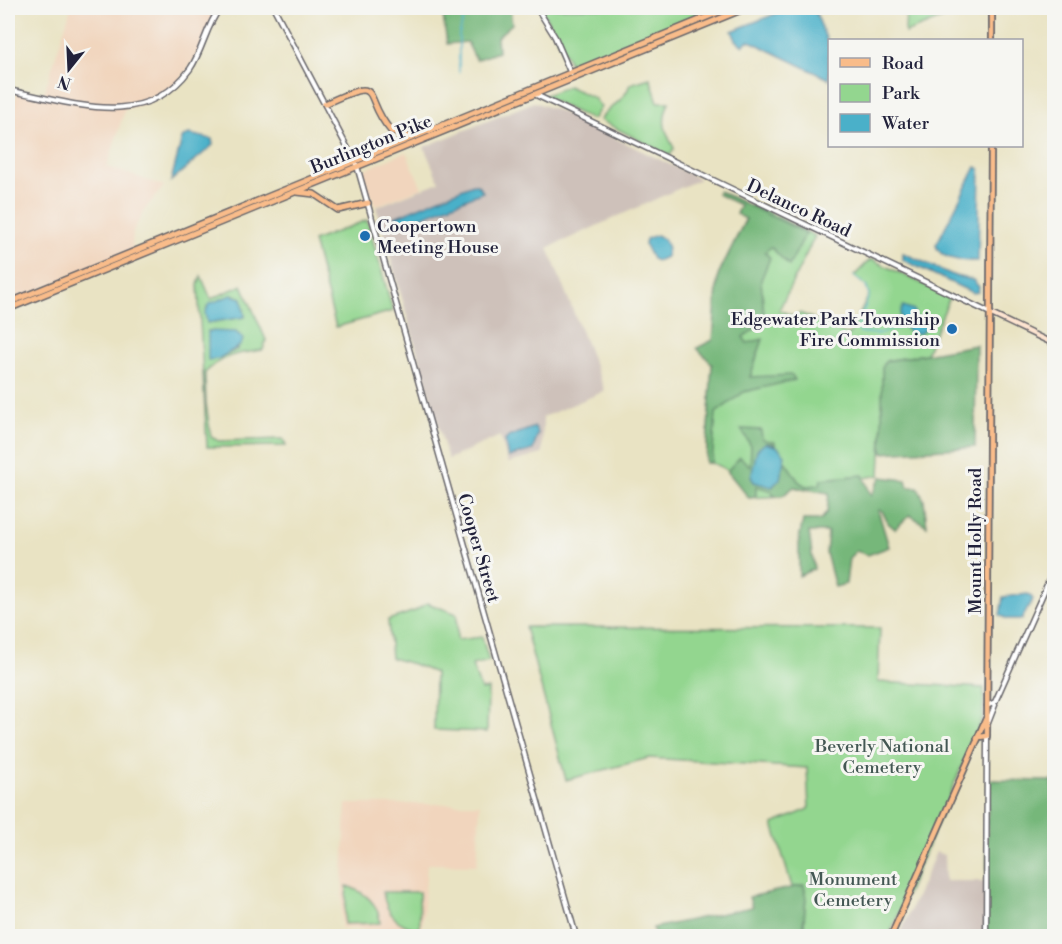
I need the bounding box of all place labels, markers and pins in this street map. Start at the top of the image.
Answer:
place label: Coopertown Meeting House [377,215,499,259]
marker: Coopertown Meeting House [358,229,372,243]
place label: Edgewater Park Township Fire Commission [731,308,940,352]
marker: Edgewater Park Township Fire Commission [945,322,959,336]

